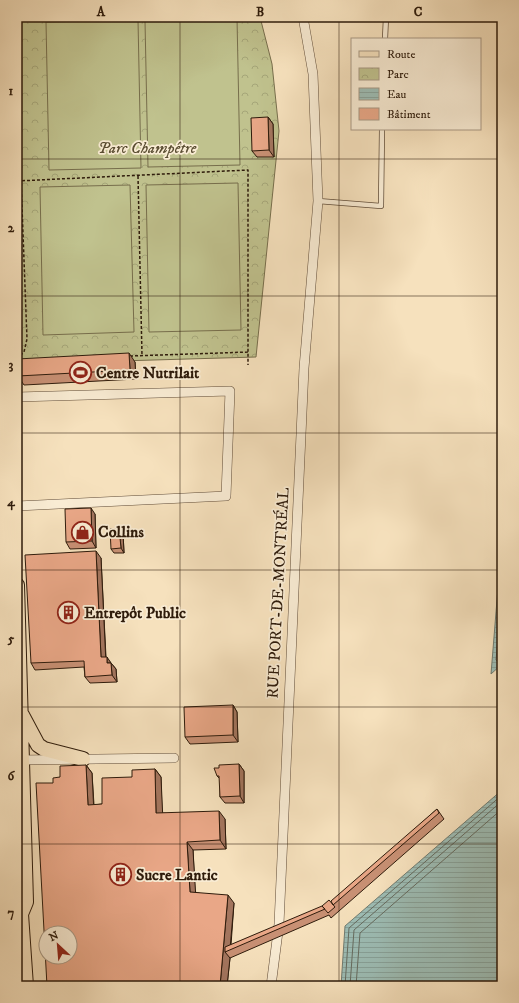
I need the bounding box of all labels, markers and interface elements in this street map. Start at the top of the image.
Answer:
text: A [96,4,106,20]
text: B [256,4,264,20]
text: C [414,4,423,20]
legend [351,38,481,130]
text: Route [387,47,415,62]
text: Parc [387,67,409,82]
text: 1 [9,83,14,99]
text: Eau [387,87,407,102]
text: Bâtiment [387,107,431,122]
park label: Parc Champêtre [98,138,197,158]
text: 2 [8,220,15,236]
text: 3 [9,357,14,373]
sports icon: Centre Nutrilait [67,360,93,386]
place label: Centre Nutrilait [96,363,200,383]
street label: RUE PORT-DE-MONTRÉAL [262,486,294,699]
text: 4 [6,494,15,511]
shop icon: Collins [70,519,96,545]
place label: Collins [98,522,144,542]
building icon: Entrepôt Public [55,600,81,626]
place label: Entrepôt Public [84,603,186,623]
text: 5 [7,631,15,647]
text: 6 [8,768,16,784]
building icon: Sucre Lantic [107,862,133,888]
place label: Sucre Lantic [136,865,218,885]
text: 7 [8,905,15,921]
north arrow [38,925,78,965]
text: N [47,929,61,945]

